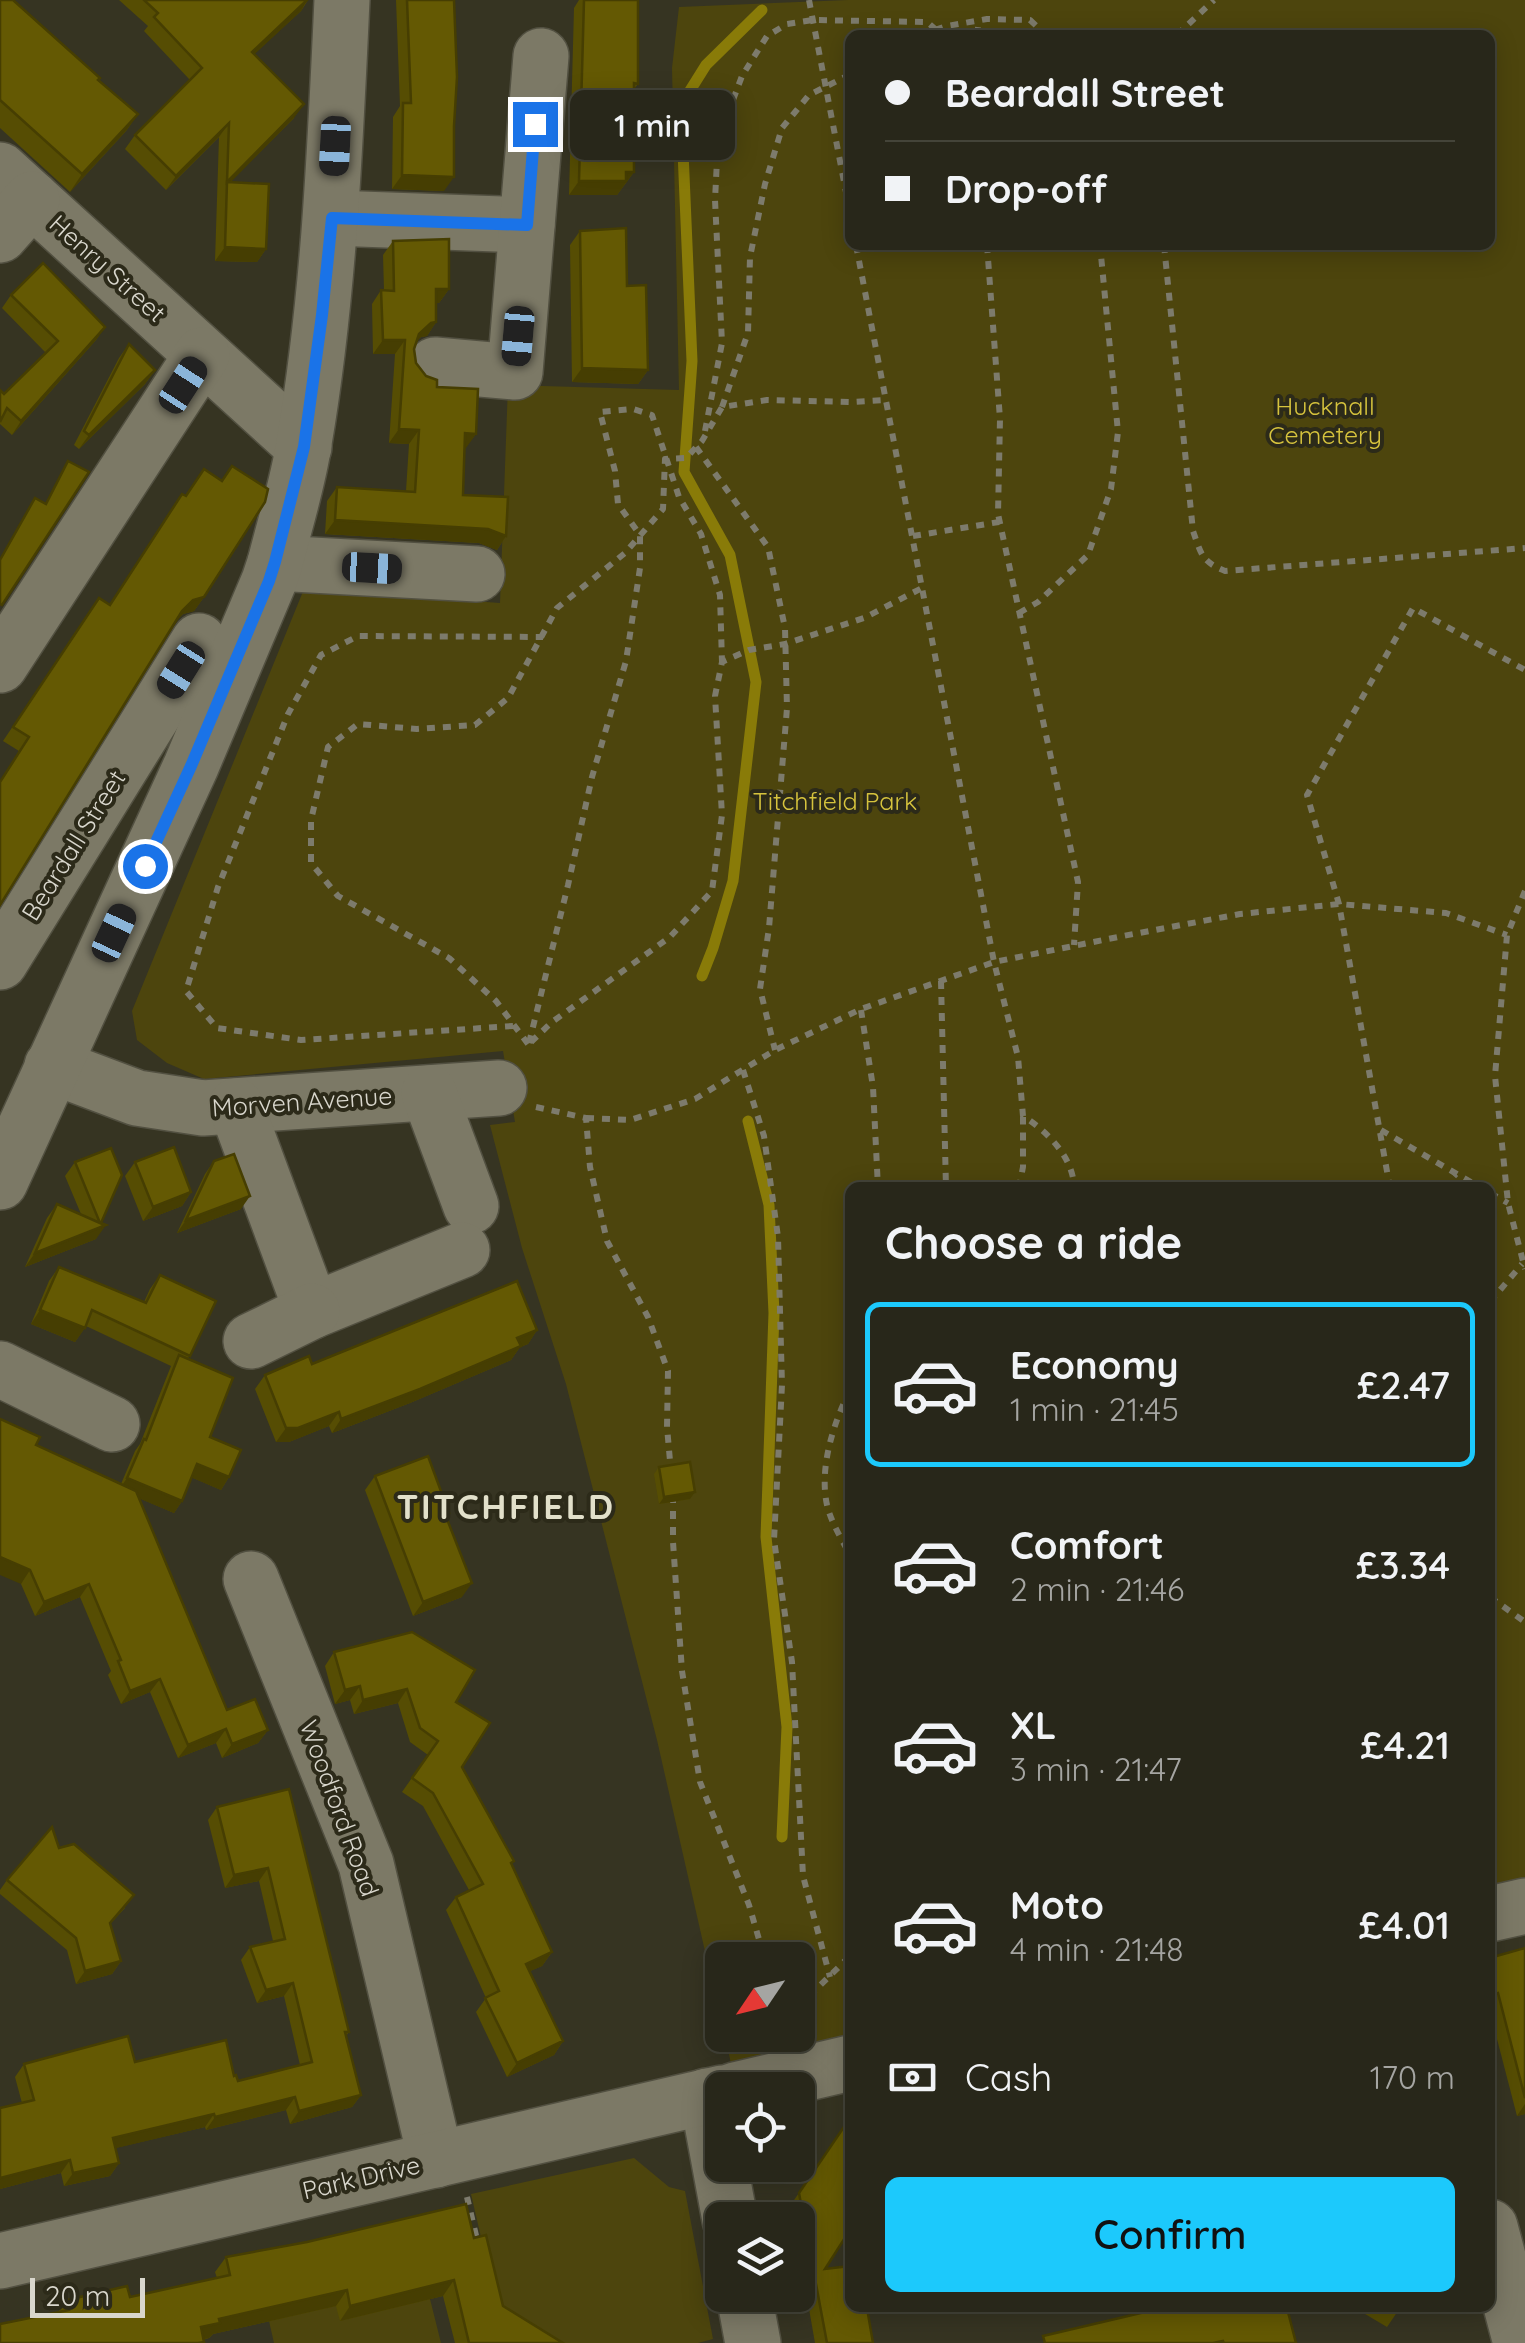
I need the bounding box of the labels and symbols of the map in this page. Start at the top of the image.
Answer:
callout: 1 min [570,89,735,159]
route end [513,102,558,147]
car [318,115,352,177]
street label: Henry Street [44,208,172,328]
car [500,305,536,367]
car [154,352,212,418]
park label: Hucknall Cemetery [1268,390,1382,450]
car [341,551,403,585]
car [152,637,210,703]
street label: Beardall Street [14,764,132,926]
park label: Titchfield Park [753,785,917,816]
route start [123,844,168,889]
car [88,899,140,967]
street label: Morven Avenue [211,1079,393,1123]
district label: TITCHFIELD [397,1484,615,1528]
street label: Woodford Road [294,1716,386,1900]
north arrow [705,1942,815,2052]
street label: Park Drive [299,2148,423,2206]
scale bar [30,2273,145,2318]

